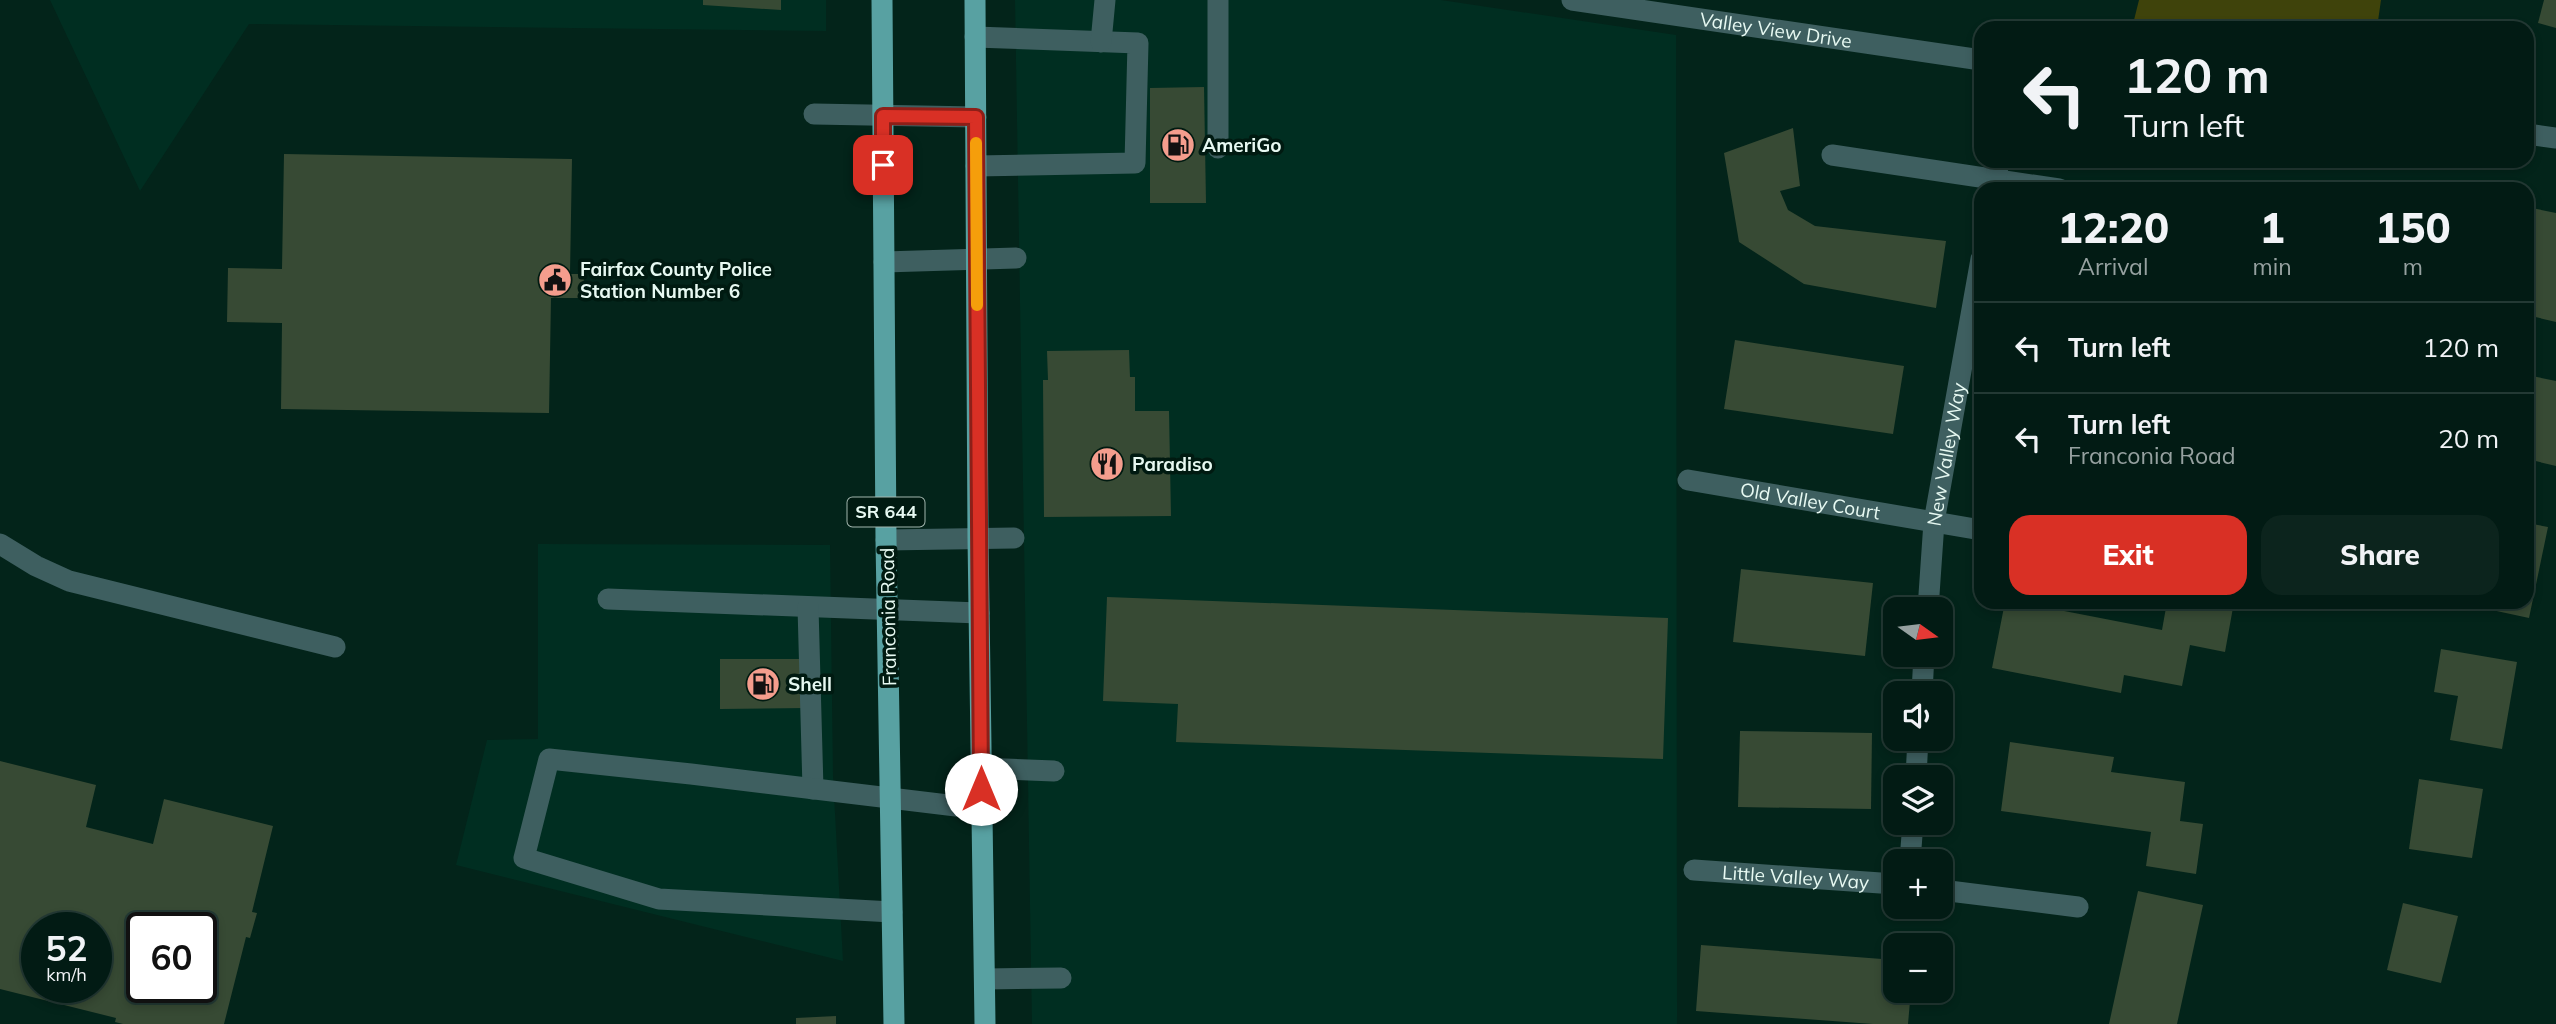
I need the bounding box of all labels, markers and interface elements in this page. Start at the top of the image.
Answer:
street label: Valley View Drive [1698,7,1853,53]
text: 120 m [2124,44,2270,105]
icon: left [2009,49,2100,140]
text: Turn left [2124,105,2244,145]
fuel station icon: AmeriGo [1159,126,1197,164]
place label: AmeriGo [1202,133,1281,157]
pin [853,135,913,195]
icon: arrive [864,146,902,184]
text: 12:20 [2057,201,2169,254]
text: 1 [2259,201,2285,254]
text: 150 [2375,201,2451,254]
text: Arrival [2078,252,2148,281]
text: min [2252,252,2292,281]
text: m [2403,252,2423,281]
place label: Fairfax County Police Station Number 6 [580,257,772,303]
public building icon: Fairfax County Police Station Number 6 [536,261,574,299]
icon: left [2009,329,2047,367]
text: Turn left [2068,331,2170,364]
text: 120 m [2423,331,2499,364]
street label: New Valley Way [1922,381,1971,528]
text: Turn left [2068,408,2170,441]
icon: left [2009,420,2047,458]
text: 20 m [2438,422,2499,455]
text: Franconia Road [2068,441,2236,470]
restaurant icon: Paradiso [1088,445,1126,483]
place label: Paradiso [1132,452,1213,476]
street label: Old Valley Court [1738,477,1882,525]
road number: SR 644 [848,498,924,526]
button: Exit [2009,515,2247,595]
button: Share [2261,515,2499,595]
street label: Franconia Road [875,548,901,686]
north arrow [1883,597,1953,667]
map controls [1883,597,1953,1003]
fuel station icon: Shell [744,665,782,703]
place label: Shell [788,672,832,696]
button: sound [1883,681,1953,751]
position arrow [944,752,1018,826]
button: layers [1883,765,1953,835]
button: + [1883,849,1953,919]
street label: Little Valley Way [1722,860,1870,894]
speed limit sign: 60 [126,912,217,1003]
text: 52 [45,926,88,970]
button: − [1883,933,1953,1003]
text: km/h [46,963,87,986]

